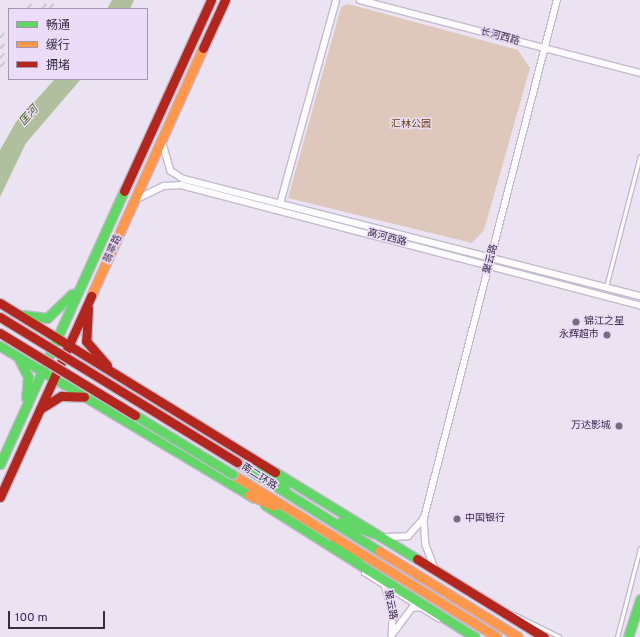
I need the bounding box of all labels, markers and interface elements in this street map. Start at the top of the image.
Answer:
legend [8,8,148,80]
text: 畅通 [46,18,70,34]
street label: 长河西路 [479,26,521,48]
text: 缓行 [46,38,70,54]
text: 拥堵 [46,58,70,74]
water label: 匡河 [17,103,41,129]
park label: 汇林公园 [391,119,431,131]
street label: 高河西路 [366,227,408,249]
street label: 翡翠路 [101,233,125,265]
street label: 聚云路 [482,243,500,275]
place label: 锦江之星 [584,316,624,328]
marker: 锦江之星 [571,317,581,327]
place label: 永辉超市 [559,329,599,341]
marker: 永辉超市 [602,330,612,340]
place label: 万达影城 [571,420,611,432]
marker: 万达影城 [614,421,624,431]
street label: 南二环路 [239,461,279,493]
place label: 中国银行 [465,513,505,525]
marker: 中国银行 [452,514,462,524]
street label: 聚云路 [381,589,399,621]
scale bar [10,603,107,629]
text: 100 m [15,610,48,626]

